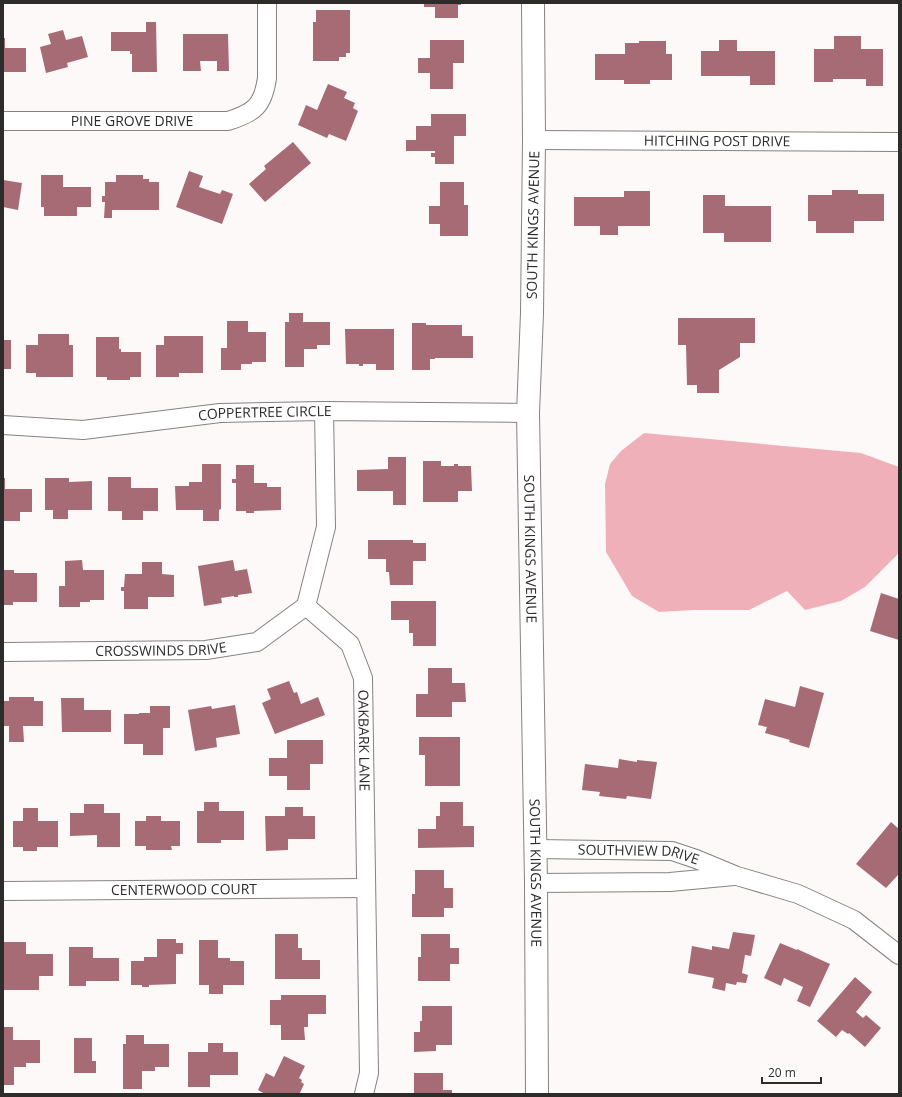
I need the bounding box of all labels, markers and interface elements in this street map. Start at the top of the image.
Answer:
street label: PINE GROVE DRIVE [71,111,193,130]
street label: HITCHING POST DRIVE [644,131,790,150]
street label: SOUTH KINGS AVENUE [522,151,543,299]
street label: COPPERTREE CIRCLE [197,401,332,425]
street label: SOUTH KINGS AVENUE [520,474,542,623]
street label: CROSSWINDS DRIVE [95,637,228,660]
street label: OAKBARK LANE [354,690,375,791]
street label: SOUTH KINGS AVENUE [526,798,546,947]
street label: SOUTHVIEW DRIVE [578,840,702,868]
street label: CENTERWOOD COURT [111,879,257,899]
scale bar [762,1059,821,1085]
text: 20 m [768,1064,796,1081]

